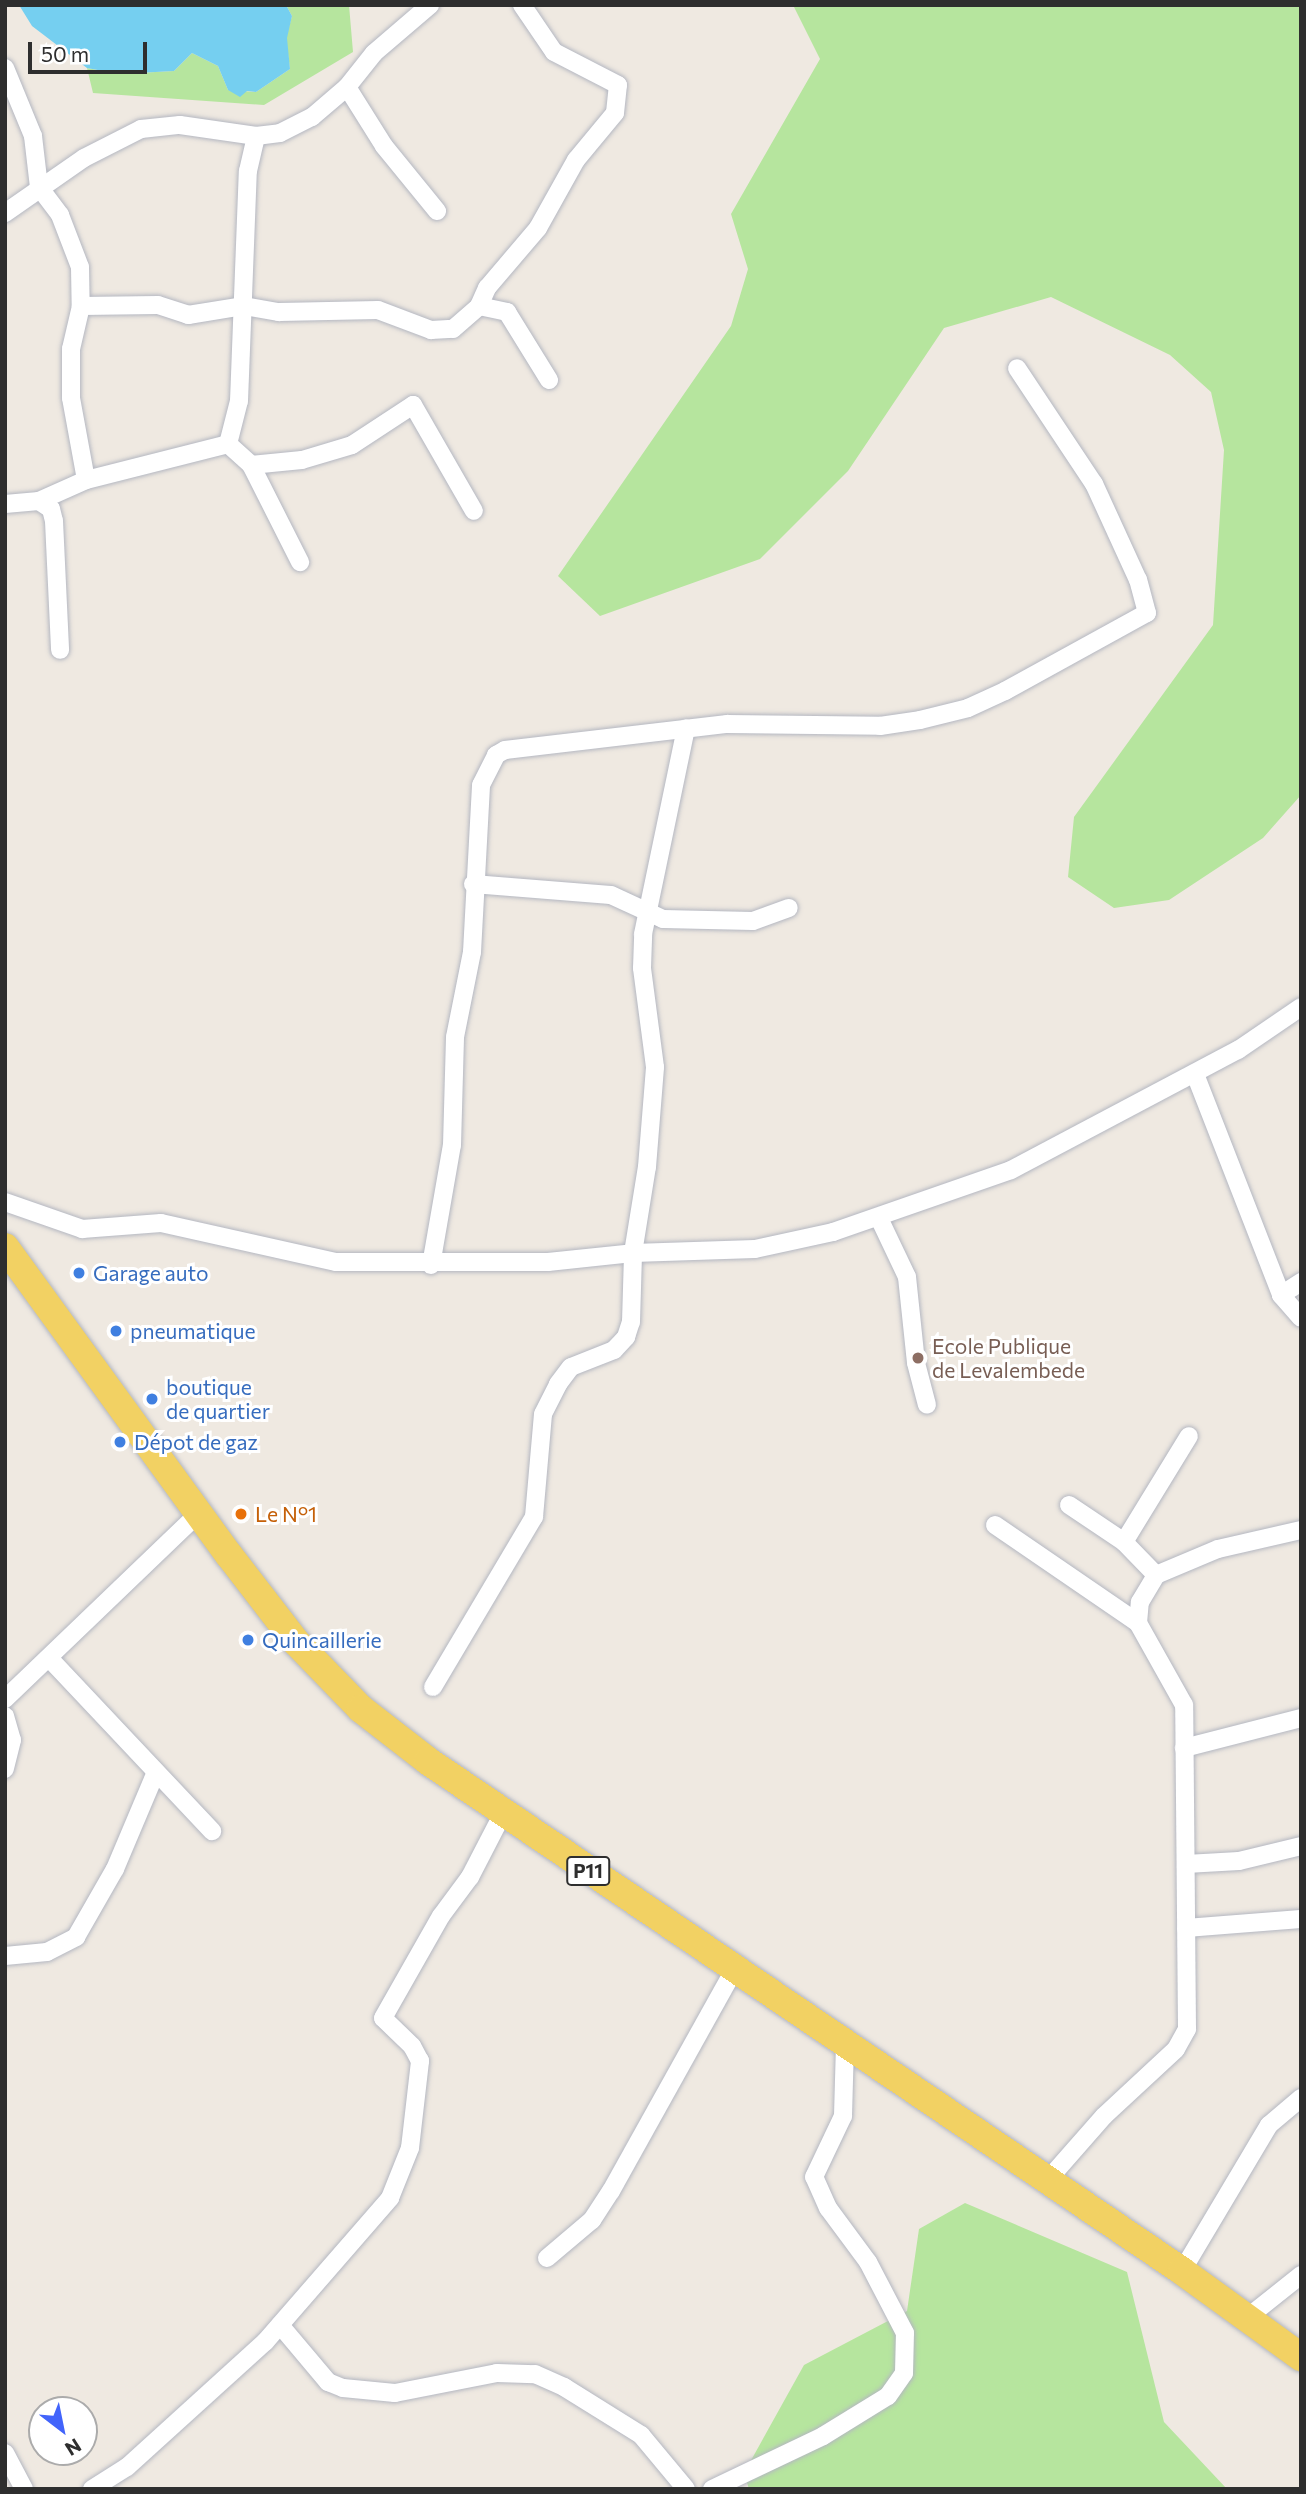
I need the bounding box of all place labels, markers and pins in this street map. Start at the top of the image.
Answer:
place label: Garage auto [93,1260,209,1286]
marker: Garage auto [71,1265,87,1281]
place label: pneumatique [130,1318,256,1344]
marker: pneumatique [108,1323,124,1339]
place label: Ecole Publique de Levalembede [932,1333,1085,1383]
marker: Ecole Publique de Levalembede [910,1350,926,1366]
place label: boutique de quartier [166,1374,270,1424]
marker: boutique de quartier [144,1391,160,1407]
place label: Dépot de gaz [134,1429,258,1455]
marker: Dépot de gaz [112,1434,128,1450]
place label: Le N°1 [255,1501,317,1527]
marker: Le N°1 [233,1506,249,1522]
place label: Quincaillerie [262,1627,382,1653]
marker: Quincaillerie [240,1632,256,1648]

